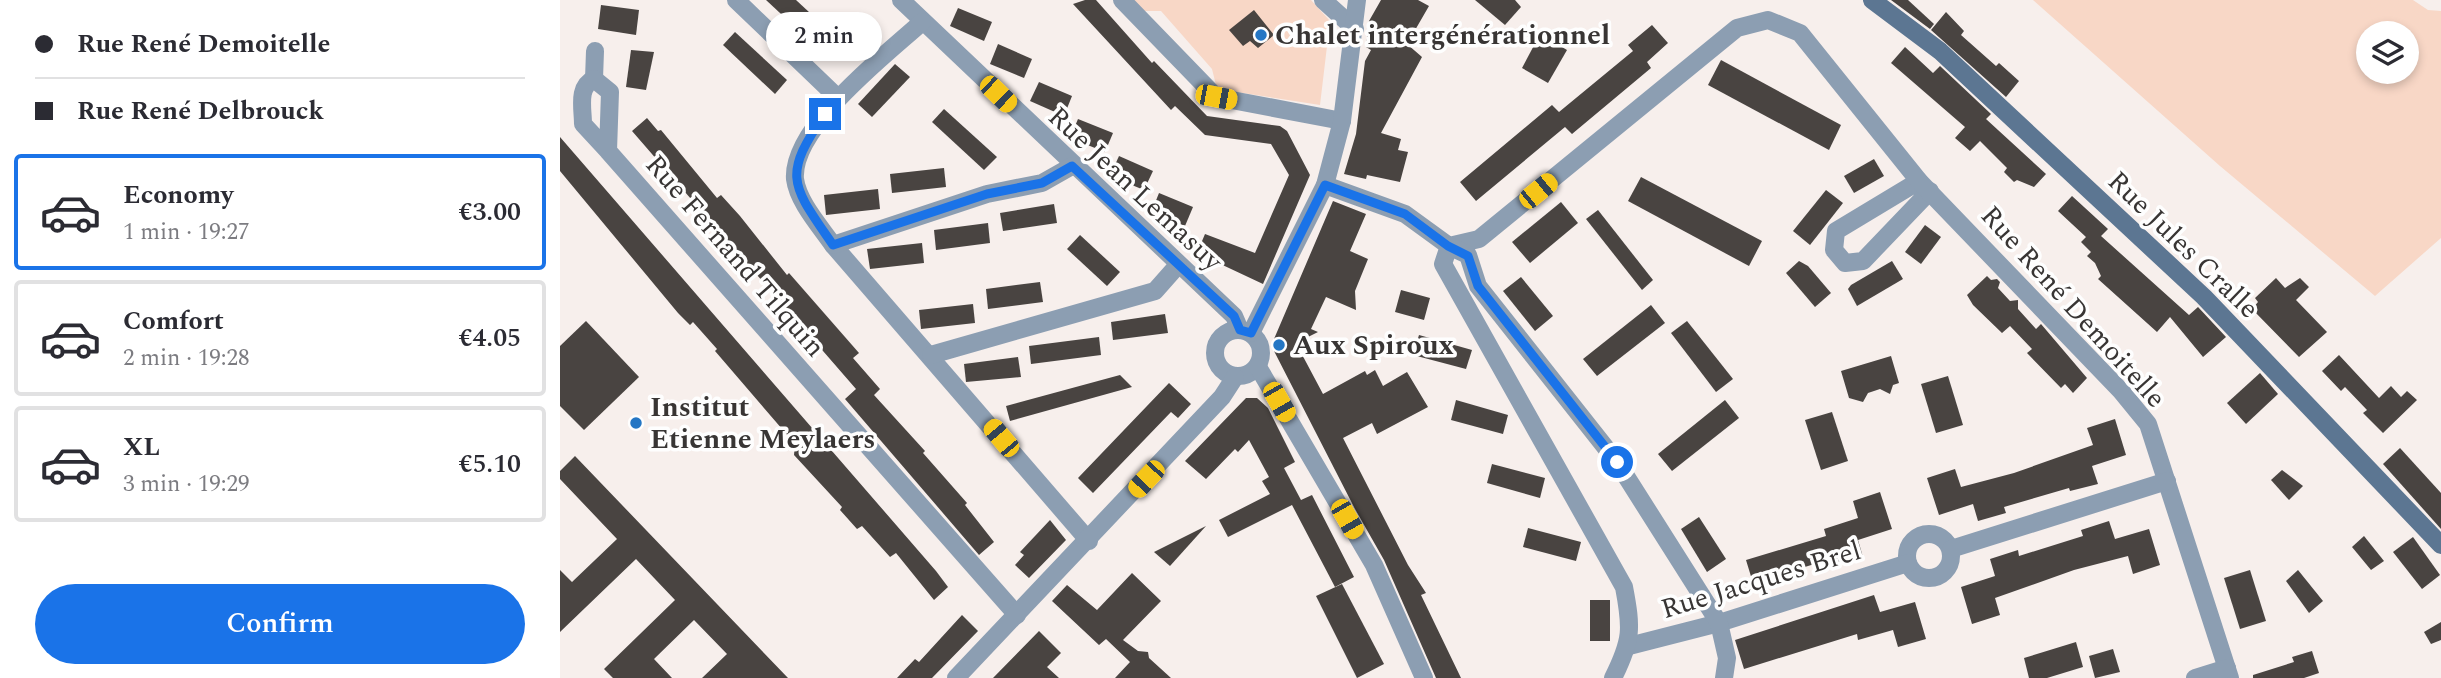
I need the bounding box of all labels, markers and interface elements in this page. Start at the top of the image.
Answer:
callout: 2 min [767,12,883,61]
place label: Chalet intergénérationnel [1275,14,1610,57]
text: 2 min [794,19,854,54]
map controls [2356,21,2419,84]
button: layers [2356,21,2419,84]
text: Rue René Demoitelle [77,24,330,64]
marker: Chalet intergénérationnel [1253,27,1269,43]
car [976,72,1021,116]
car [1194,83,1239,111]
text: Rue René Delbrouck [77,91,324,131]
street label: Rue Jean Lemasuy [1038,96,1233,283]
route end [809,98,841,130]
street label: Rue Fernand Tilquin [635,145,835,367]
street label: Rue Jules Cralle [2097,161,2269,329]
car [1516,170,1561,212]
text: Economy [123,175,233,215]
icon: car [39,181,102,244]
text: €3.00 [458,192,521,232]
street label: Rue René Demoitelle [1970,196,2176,418]
text: 1 min · 19:27 [123,215,250,250]
text: Comfort [123,301,224,341]
icon: car [39,307,102,370]
text: €4.05 [458,318,521,358]
place label: Aux Spiroux [1293,324,1454,367]
marker: Aux Spiroux [1271,337,1287,353]
text: 2 min · 19:28 [123,341,250,376]
car [1260,379,1299,425]
place label: Institut Etienne Meylaers [650,386,876,461]
marker: Institut Etienne Meylaers [628,415,644,431]
car [980,415,1023,461]
text: XL [123,427,160,467]
icon: car [39,433,102,496]
text: €5.10 [458,444,521,484]
route start [1601,446,1633,478]
car [1124,456,1169,502]
text: 3 min · 19:29 [123,467,250,502]
car [1328,496,1367,542]
street label: Rue Jacques Brel [1656,529,1866,631]
button: Confirm [35,584,525,664]

